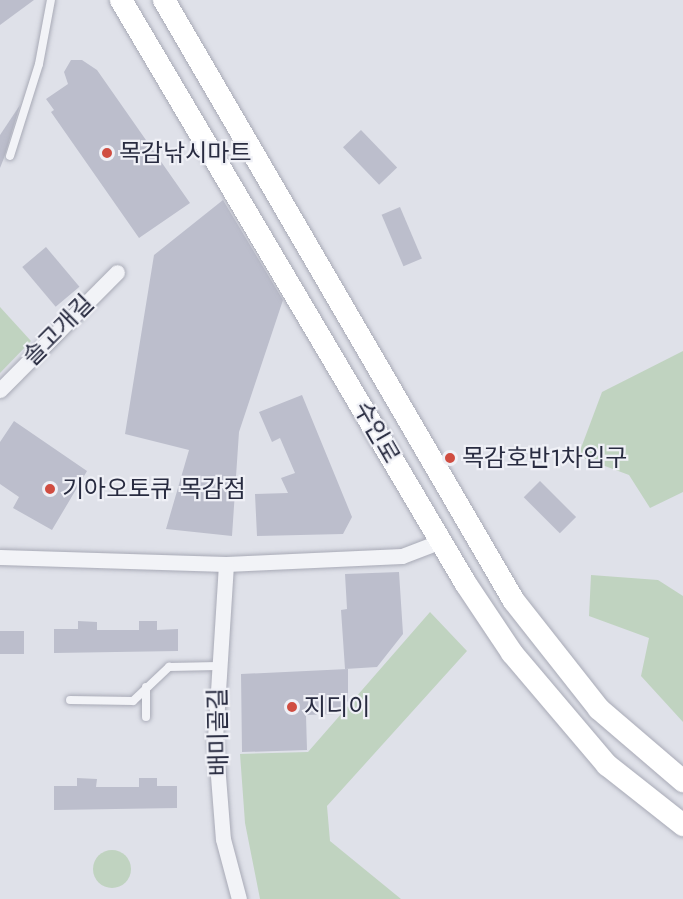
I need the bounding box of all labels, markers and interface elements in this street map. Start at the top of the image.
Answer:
place label: 목감낚시마트 [119,139,251,167]
marker: 목감낚시마트 [100,146,114,160]
street label: 솔고개길 [17,289,99,371]
street label: 수인로 [348,396,406,468]
place label: 목감호반1차입구 [462,444,627,472]
marker: 목감호반1차입구 [443,451,457,465]
place label: 기아오토큐 목감점 [62,475,246,503]
marker: 기아오토큐 목감점 [43,482,57,496]
street label: 배미골길 [203,688,233,776]
place label: 지디이 [304,693,370,721]
marker: 지디이 [285,700,299,714]

